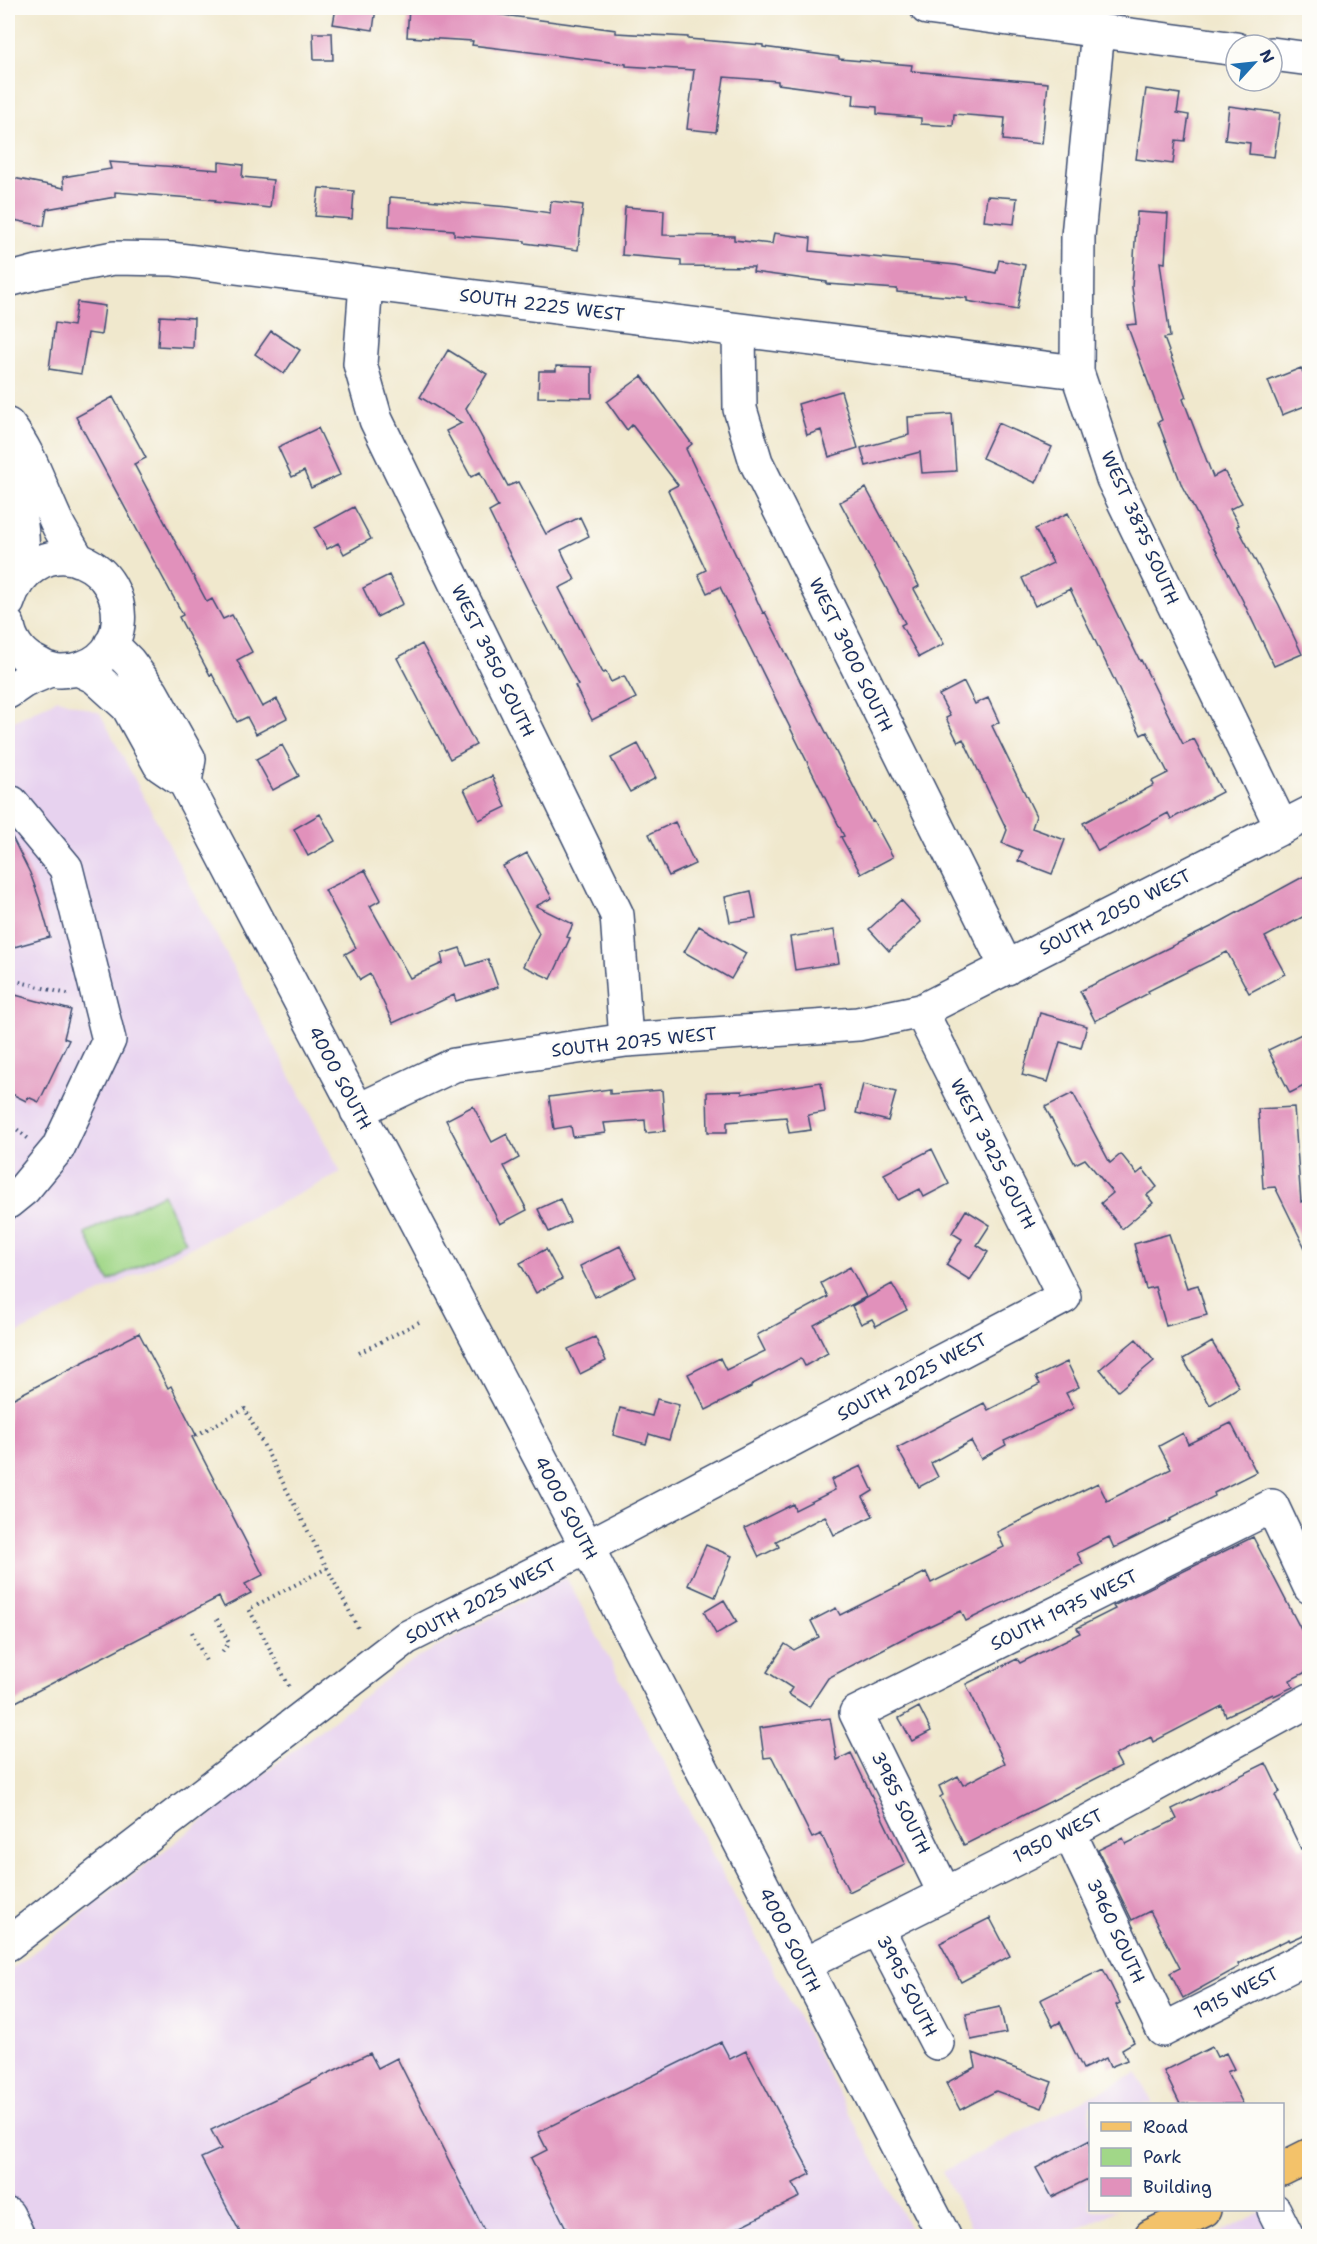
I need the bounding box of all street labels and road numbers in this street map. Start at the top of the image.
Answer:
street label: SOUTH 2225 WEST [458,283,626,327]
street label: WEST 3875 SOUTH [1095,447,1185,609]
street label: WEST 3900 SOUTH [803,574,899,736]
street label: WEST 3950 SOUTH [446,581,540,741]
street label: SOUTH 2050 WEST [1035,863,1195,961]
street label: SOUTH 2075 WEST [550,1021,718,1063]
street label: 4000 SOUTH [303,1022,377,1134]
street label: WEST 3925 SOUTH [945,1075,1041,1233]
street label: SOUTH 2025 WEST [833,1327,991,1427]
street label: 4000 SOUTH [529,1452,603,1564]
street label: SOUTH 2025 WEST [401,1553,561,1649]
street label: SOUTH 1975 WEST [986,1564,1142,1656]
street label: 3985 SOUTH [866,1748,936,1858]
street label: 1950 WEST [1009,1803,1107,1869]
street label: 3960 SOUTH [1081,1875,1151,1987]
street label: 4000 SOUTH [753,1884,827,1996]
street label: 3995 SOUTH [871,1931,943,2041]
street label: 1915 WEST [1189,1961,1283,2025]

